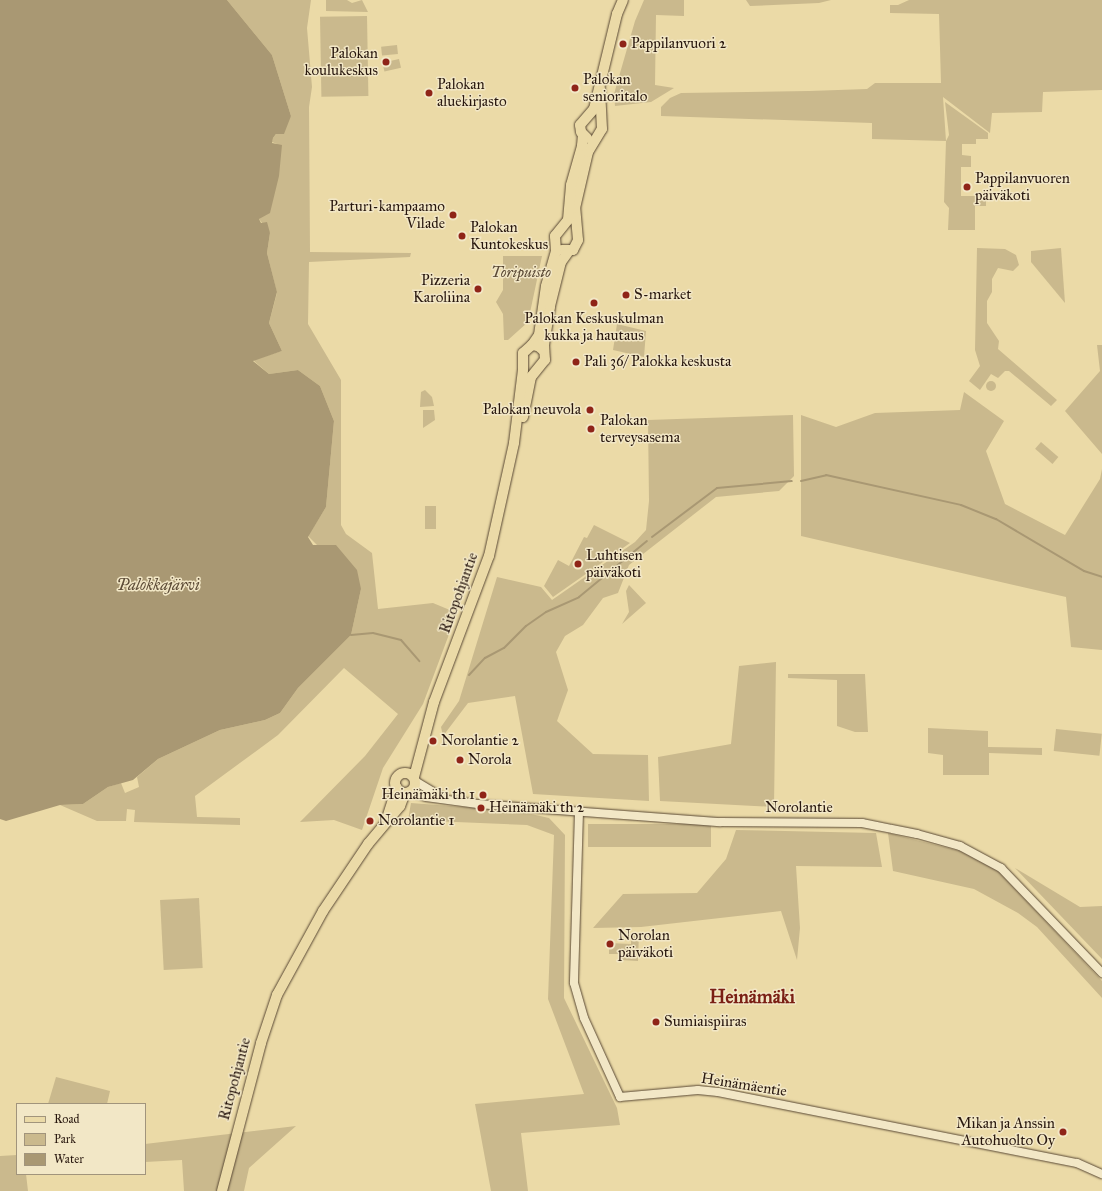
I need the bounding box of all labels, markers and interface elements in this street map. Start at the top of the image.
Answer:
place label: Pappilanvuori 2 [631,35,726,53]
marker: Pappilanvuori 2 [618,39,628,49]
place label: Palokan koulukeskus [305,44,378,79]
marker: Palokan koulukeskus [381,57,391,67]
place label: Palokan senioritalo [583,70,647,105]
place label: Palokan aluekirjasto [437,75,507,110]
marker: Palokan senioritalo [570,83,580,93]
marker: Palokan aluekirjasto [424,88,434,98]
place label: Pappilanvuoren päiväkoti [975,169,1070,204]
marker: Pappilanvuoren päiväkoti [962,182,972,192]
place label: Parturi-kampaamo Vilade [329,197,445,232]
marker: Parturi-kampaamo Vilade [448,210,458,220]
place label: Palokan Kuntokeskus [470,218,548,253]
marker: Palokan Kuntokeskus [457,231,467,241]
park label: Toripuisto [491,264,551,282]
place label: Pizzeria Karoliina [413,271,470,306]
marker: Pizzeria Karoliina [473,284,483,294]
place label: S-market [634,286,692,304]
marker: S-market [621,290,631,300]
marker: Palokan Keskuskulman kukka ja hautaus [589,298,599,308]
place label: Palokan Keskuskulman kukka ja hautaus [524,309,664,344]
place label: Pali 36/ Palokka keskusta [584,353,731,371]
marker: Pali 36/ Palokka keskusta [571,357,581,367]
place label: Palokan neuvola [483,401,581,419]
marker: Palokan neuvola [584,404,596,416]
place label: Palokan terveysasema [600,411,680,446]
marker: Palokan terveysasema [585,423,597,435]
place label: Luhtisen päiväkoti [586,546,643,581]
street label: Ritopohjantie [436,550,482,636]
marker: Luhtisen päiväkoti [573,559,583,569]
water label: Palokkajärvi [116,575,200,595]
place label: Norolantie 2 [441,732,519,750]
marker: Norolantie 2 [428,736,438,746]
place label: Norola [468,751,512,769]
marker: Norola [455,755,465,765]
place label: Heinämäki th 1 [381,786,475,804]
marker: Heinämäki th 1 [478,790,488,800]
place label: Heinämäki th 2 [489,799,584,817]
street label: Norolantie [765,799,833,817]
marker: Heinämäki th 2 [476,803,486,813]
place label: Norolantie 1 [378,812,454,830]
marker: Norolantie 1 [365,816,375,826]
place label: Norolan päiväkoti [618,926,673,961]
marker: Norolan päiväkoti [605,939,615,949]
district label: Heinämäki [709,986,795,1008]
place label: Sumiaispiiras [664,1013,746,1031]
marker: Sumiaispiiras [651,1017,661,1027]
street label: Ritopohjantie [215,1036,255,1122]
street label: Heinämäentie [700,1069,788,1101]
legend [16,1103,146,1175]
text: Road [54,1112,80,1126]
place label: Mikan ja Anssin Autohuolto Oy [956,1114,1055,1149]
marker: Mikan ja Anssin Autohuolto Oy [1058,1127,1068,1137]
text: Park [54,1132,76,1146]
text: Water [54,1152,84,1166]

